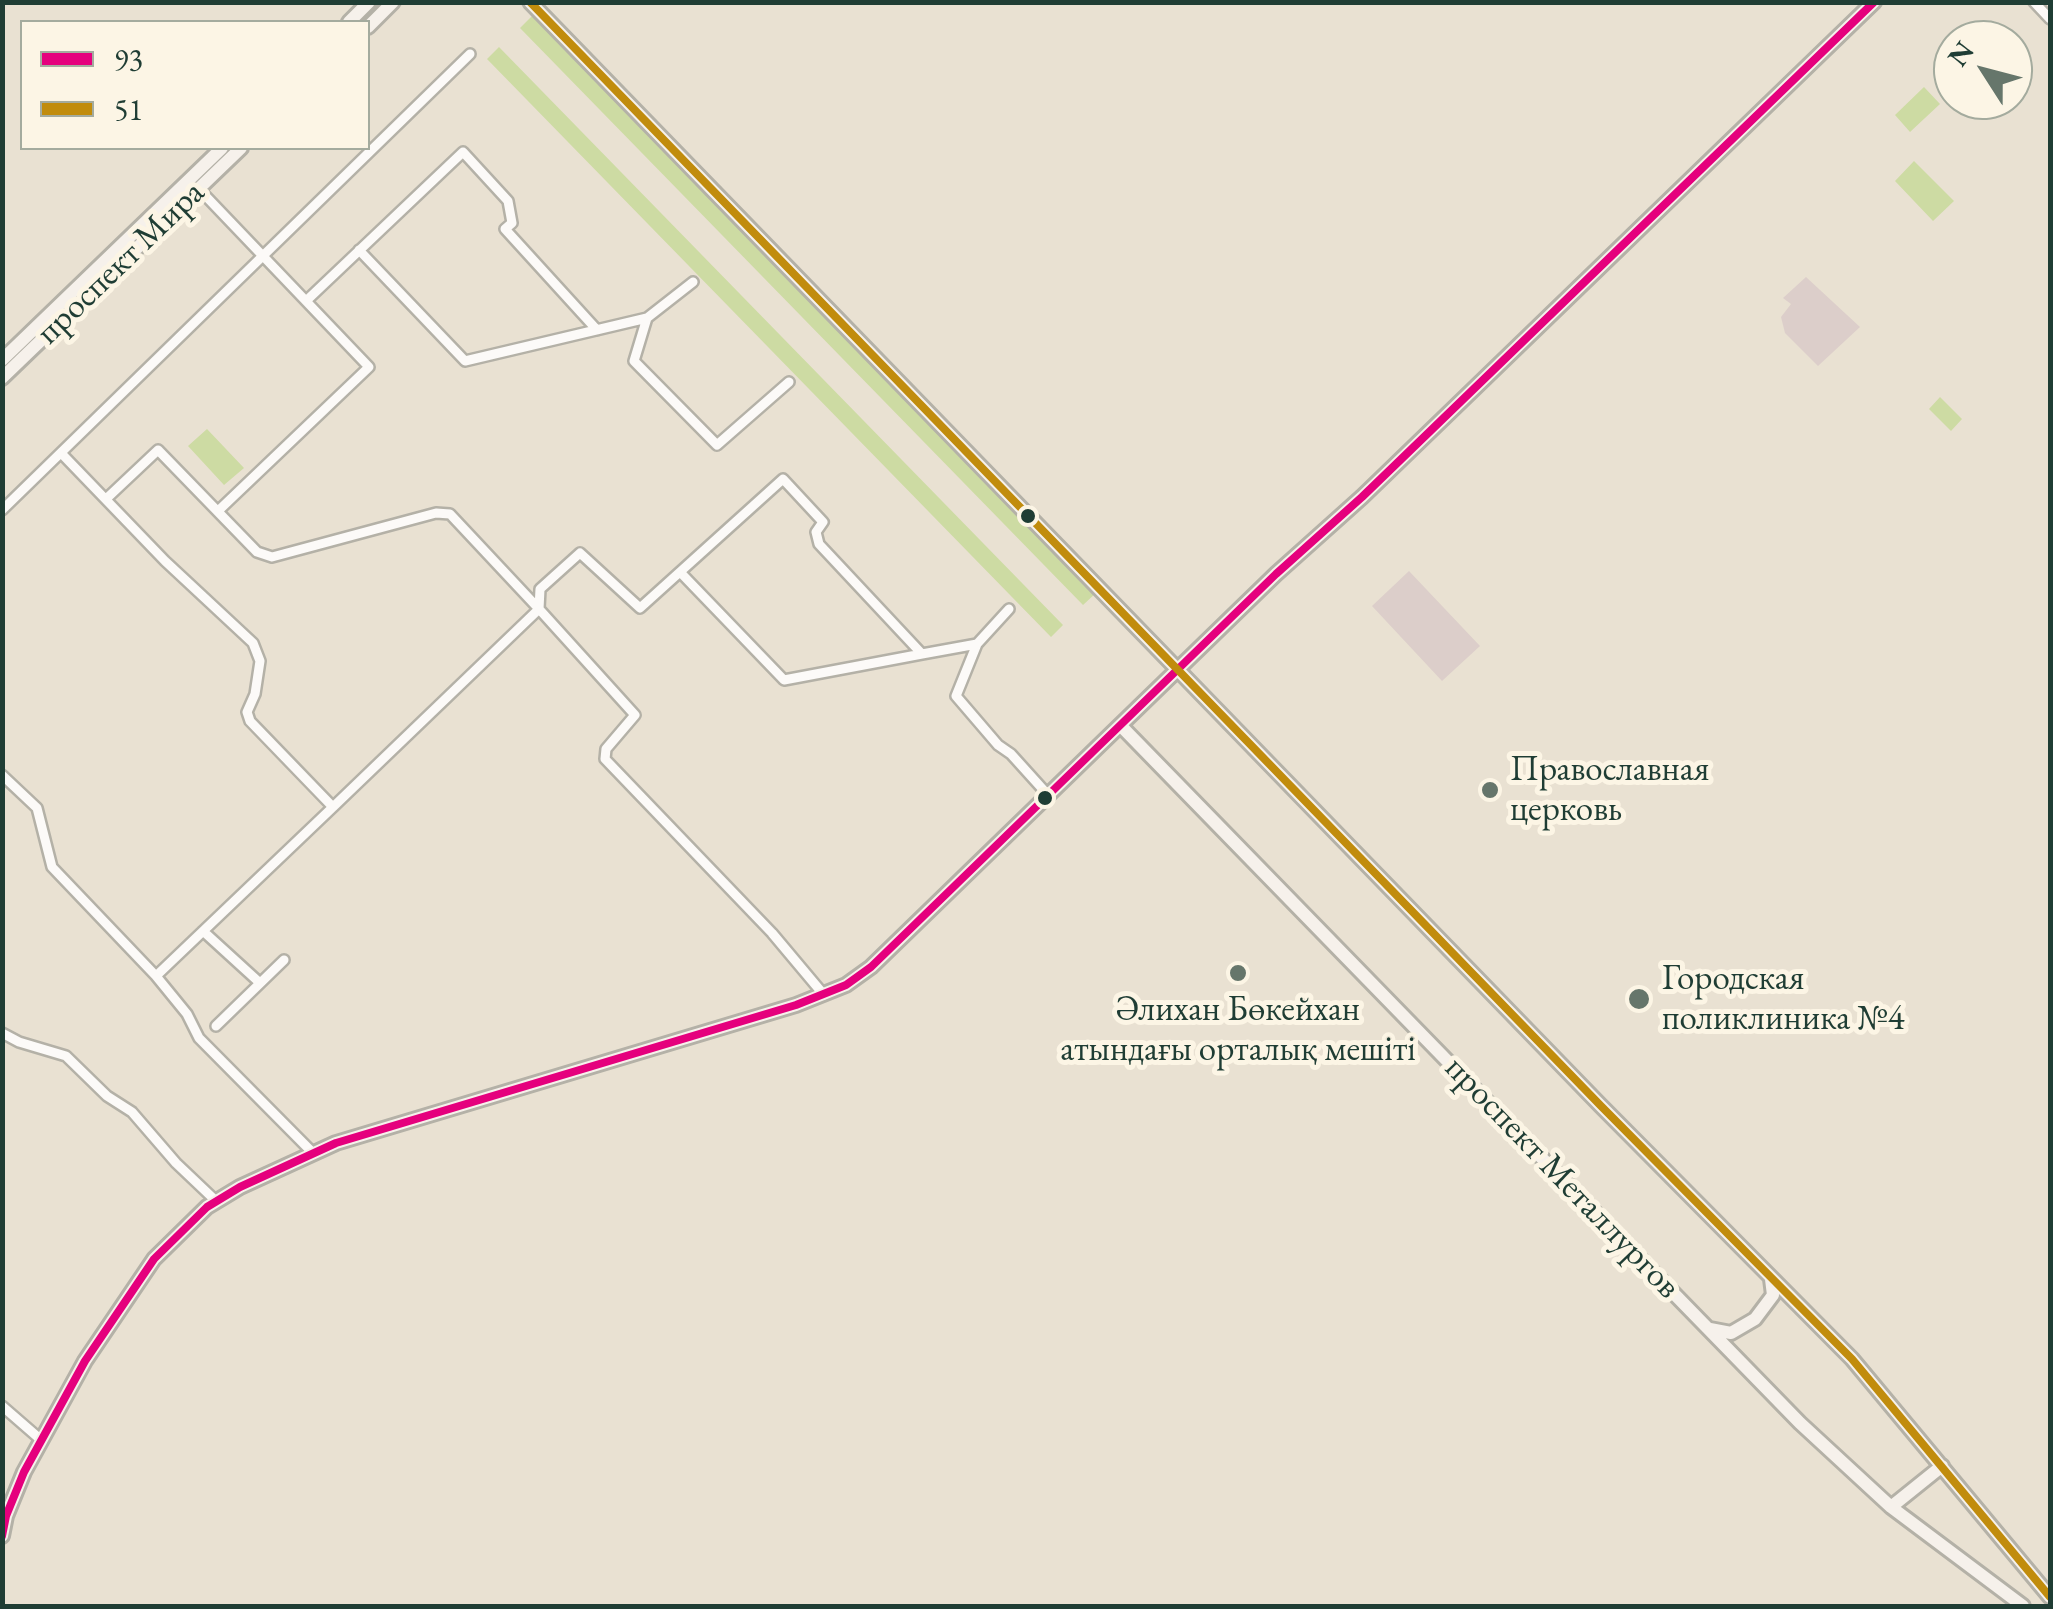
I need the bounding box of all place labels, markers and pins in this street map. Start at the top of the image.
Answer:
unlabelled marker [1018,506,1038,526]
place label: Православная церковь [1510,749,1709,831]
marker: Православная церковь [1479,779,1501,801]
unlabelled marker [1035,788,1055,808]
place label: Городская поликлиника №4 [1662,958,1904,1040]
marker: Әлихан Бөкейхан атындағы орталық мешіті [1227,962,1249,984]
marker: Городская поликлиника №4 [1626,986,1652,1012]
place label: Әлихан Бөкейхан атындағы орталық мешіті [1060,989,1416,1071]

